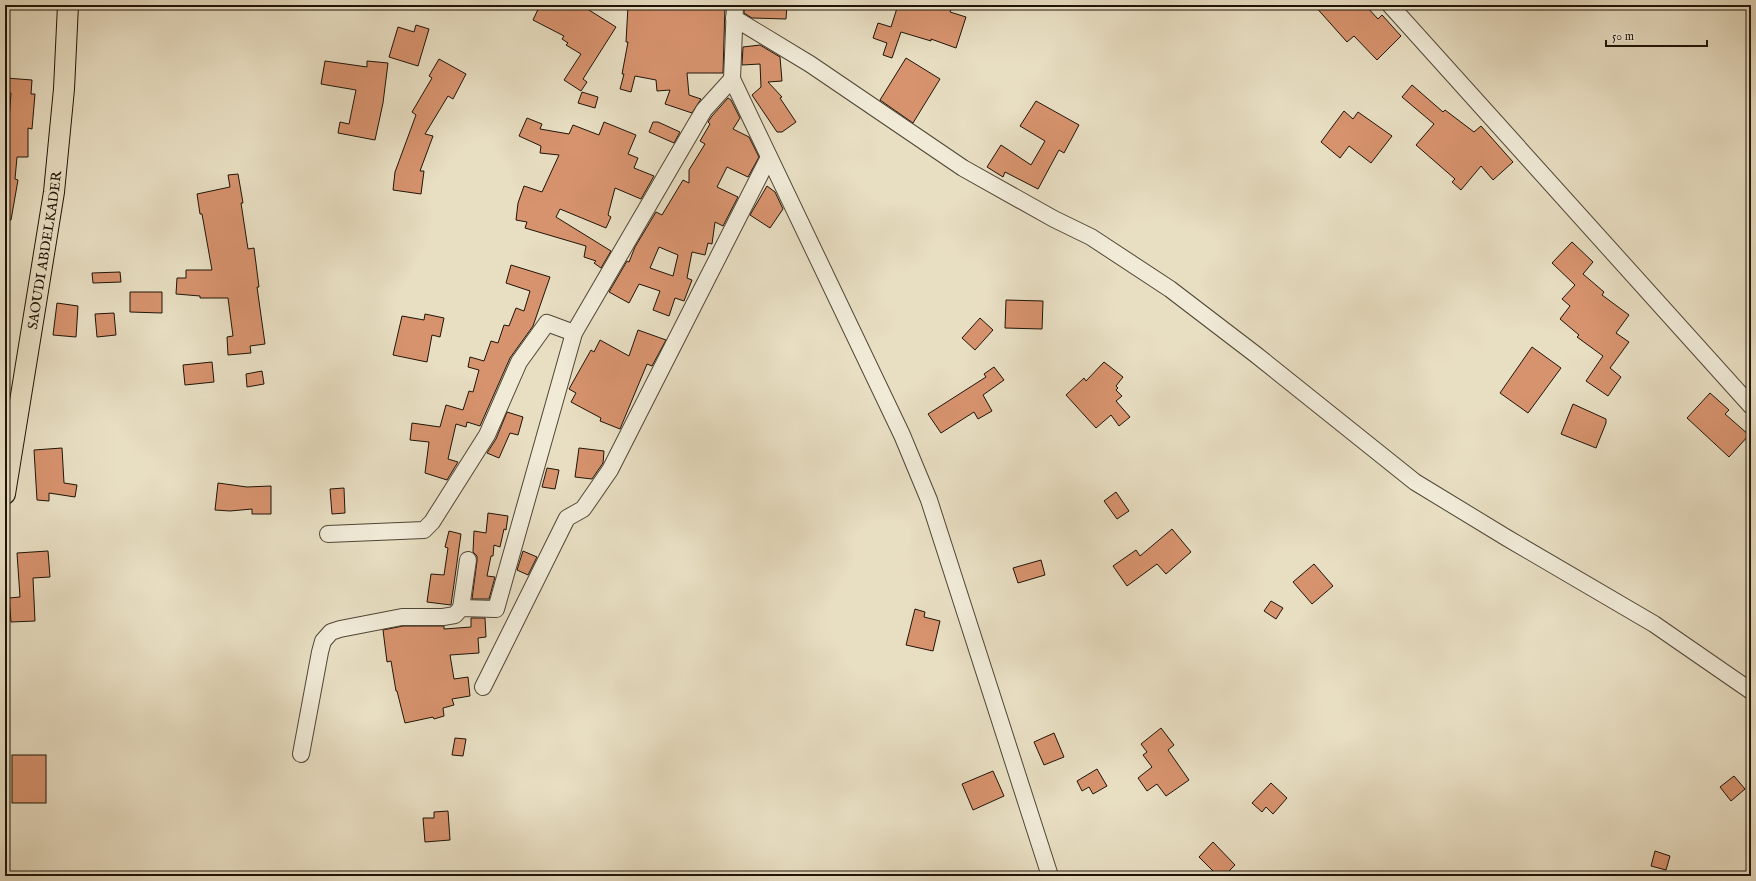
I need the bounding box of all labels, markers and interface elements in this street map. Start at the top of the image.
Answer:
scale bar [1606,22,1707,48]
text: 50 m [1612,29,1634,44]
street label: SAOUDI ABDELKADER [24,170,66,331]

